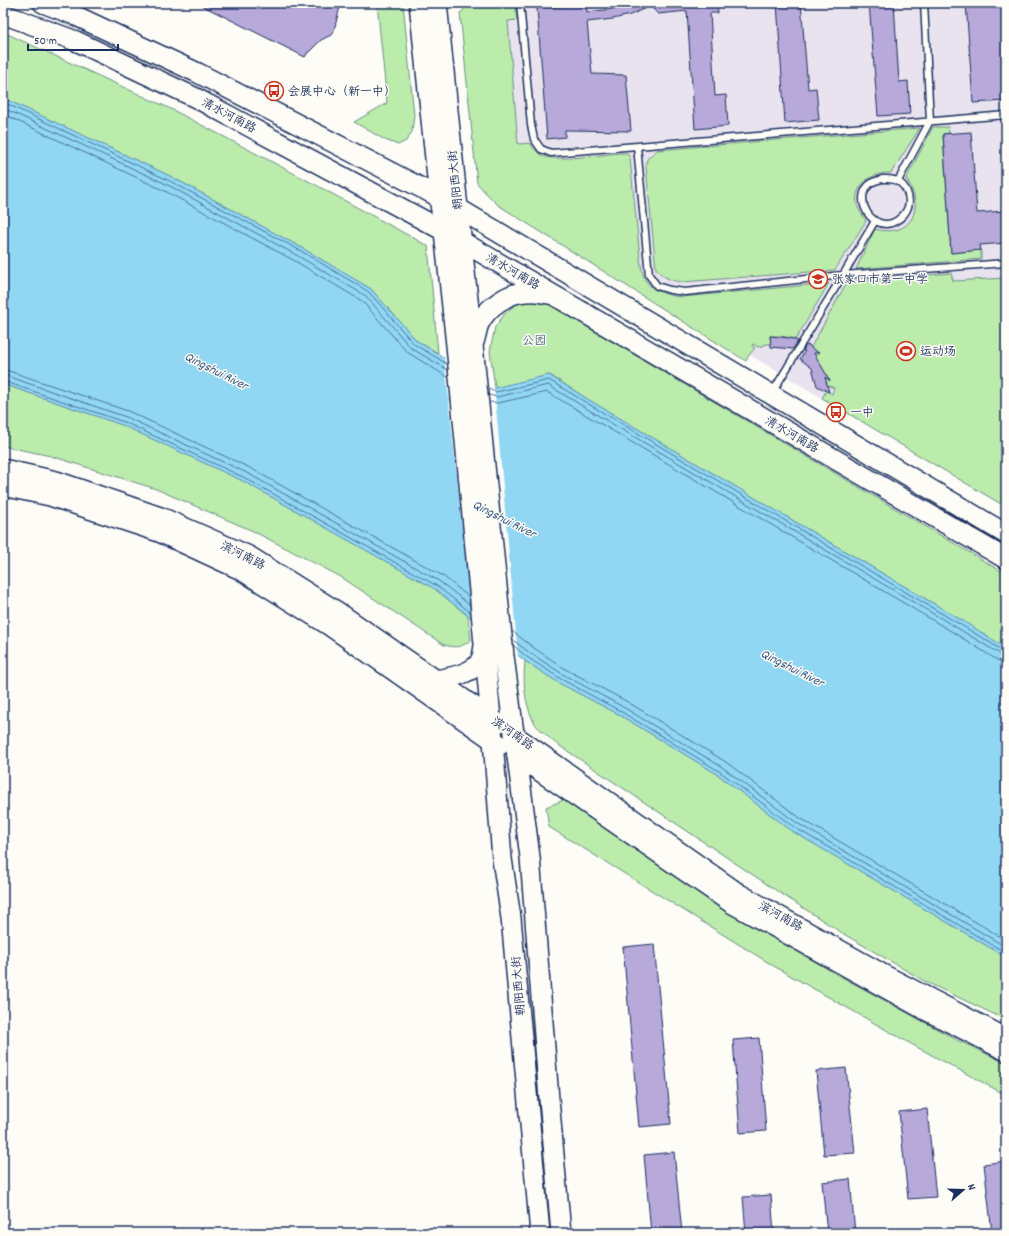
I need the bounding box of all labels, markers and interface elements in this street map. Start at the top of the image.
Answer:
scale bar [28,26,118,52]
text: 50 m [34,33,57,50]
bus stop icon: 会展中心（新一中） [263,80,285,102]
place label: 会展中心（新一中） [288,84,396,101]
street label: 清水河南路 [198,95,259,138]
street label: 朝阳西大街 [445,149,468,211]
street label: 清水河南路 [482,250,542,295]
school or university icon: 张家口市第一中学 [807,268,829,290]
place label: 张家口市第一中学 [832,272,928,289]
park label: 公园 [522,333,546,350]
sports icon: 运动场 [895,340,917,362]
place label: 运动场 [920,344,956,361]
water label: Qingshui River [181,348,253,397]
bus stop icon: 一中 [825,401,847,423]
place label: 一中 [850,405,874,422]
street label: 清水河南路 [761,413,821,458]
water label: Qingshui River [469,496,541,545]
street label: 滨河南路 [217,538,268,575]
water label: Qingshui River [757,645,829,694]
street label: 滨河南路 [488,713,537,755]
street label: 滨河南路 [755,898,805,936]
street label: 朝阳西大街 [508,955,531,1017]
north arrow [943,1170,983,1210]
text: N [962,1182,979,1193]

